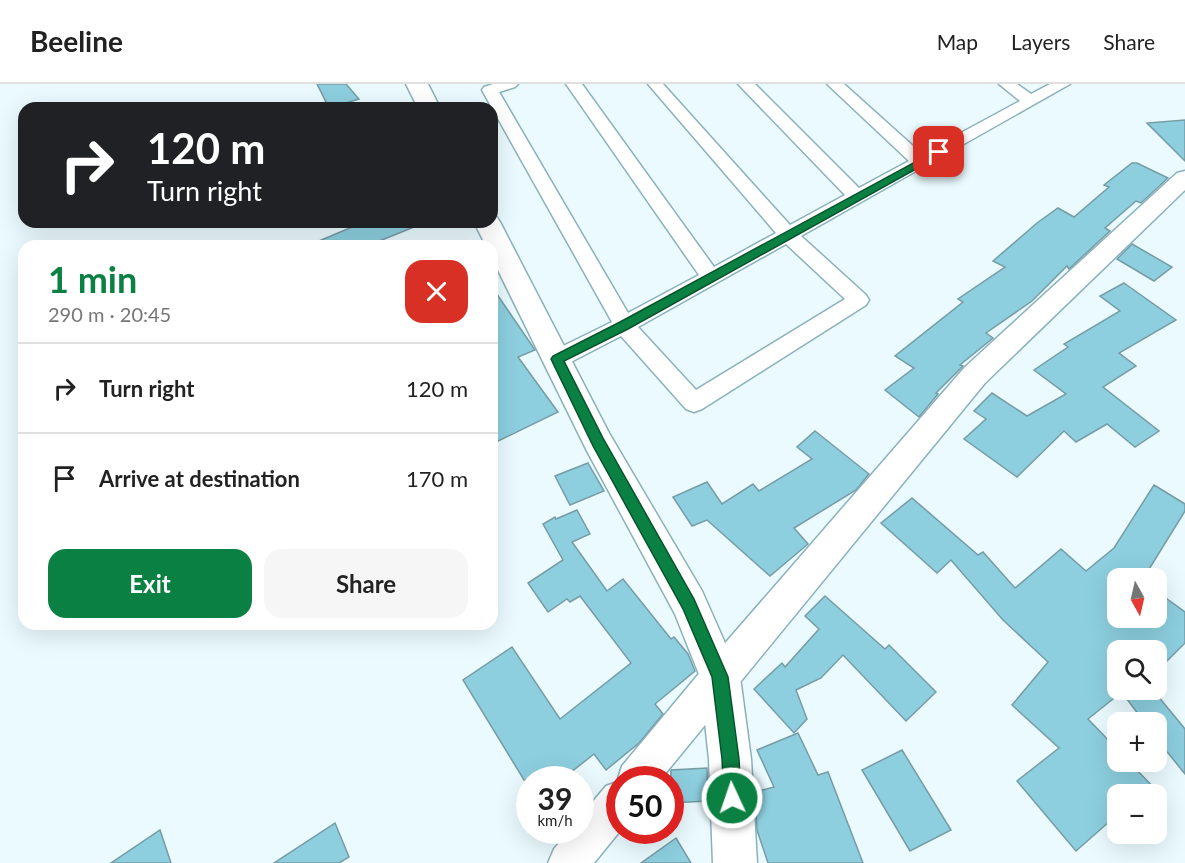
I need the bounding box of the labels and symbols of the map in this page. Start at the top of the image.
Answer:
pin [913,126,964,177]
north arrow [1107,568,1167,628]
speed limit sign: 50 [606,766,684,844]
position arrow [700,766,764,830]

